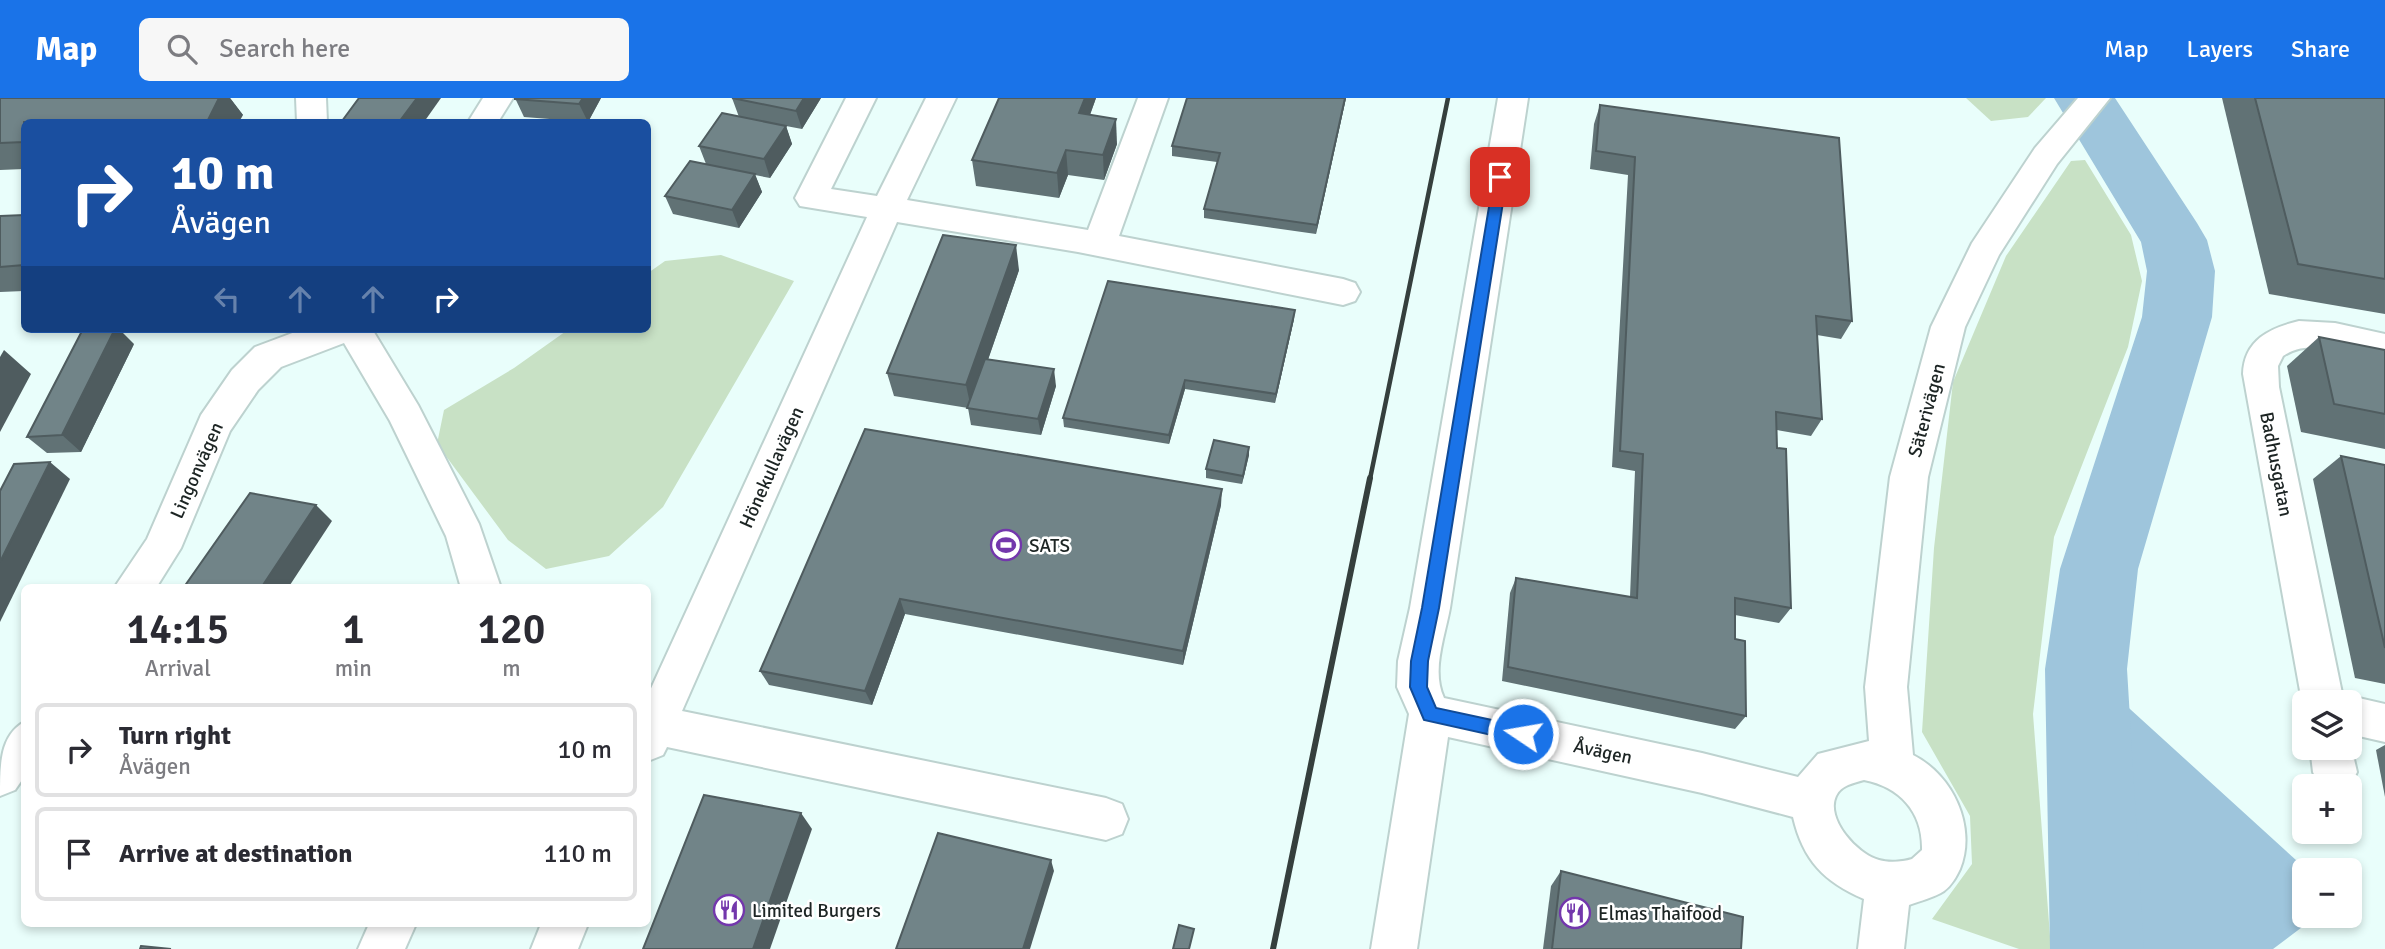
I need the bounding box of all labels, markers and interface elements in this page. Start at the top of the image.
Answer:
search box [139,18,629,81]
text: Map [35,29,97,70]
icon: search [163,30,201,68]
text: Search here [219,33,350,65]
text: Map [2104,34,2149,64]
text: Layers [2187,34,2253,64]
text: Share [2291,34,2350,64]
text: 10 m [171,143,274,203]
icon: right [56,147,147,238]
pin [1470,147,1530,207]
icon: arrive [1481,158,1519,196]
text: Åvägen [171,203,271,242]
icon: left [208,280,246,318]
icon: ahead [281,280,319,318]
icon: ahead [354,280,392,318]
icon: right [427,280,465,318]
street label: Säterivägen [1903,361,1951,460]
street label: Hönekullavägen [734,403,809,532]
street label: Badhusgatan [2254,410,2298,519]
street label: Lingonvägen [165,418,229,522]
sports icon: SATS [989,528,1023,562]
place label: SATS [1029,534,1070,558]
text: 14:15 [127,604,229,655]
text: 1 [342,604,365,655]
text: 120 [477,604,545,655]
text: Arrival [145,654,211,683]
text: min [335,654,372,683]
text: m [502,654,521,683]
map controls [2292,690,2362,928]
button: layers [2292,690,2362,760]
position arrow [1486,697,1560,771]
text: Turn right [119,720,231,752]
icon: right [60,731,98,769]
text: 10 m [557,734,612,766]
street label: Åvägen [1571,734,1634,770]
text: Åvägen [119,752,191,781]
button: + [2292,774,2362,844]
icon: arrive [60,835,98,873]
text: Arrive at destination [119,838,352,870]
text: 110 m [543,838,612,870]
button: − [2292,858,2362,928]
restaurant icon: Limited Burgers [712,893,746,927]
restaurant icon: Elmas Thaifood [1558,896,1592,930]
place label: Limited Burgers [752,899,881,923]
place label: Elmas Thaifood [1598,902,1722,926]

